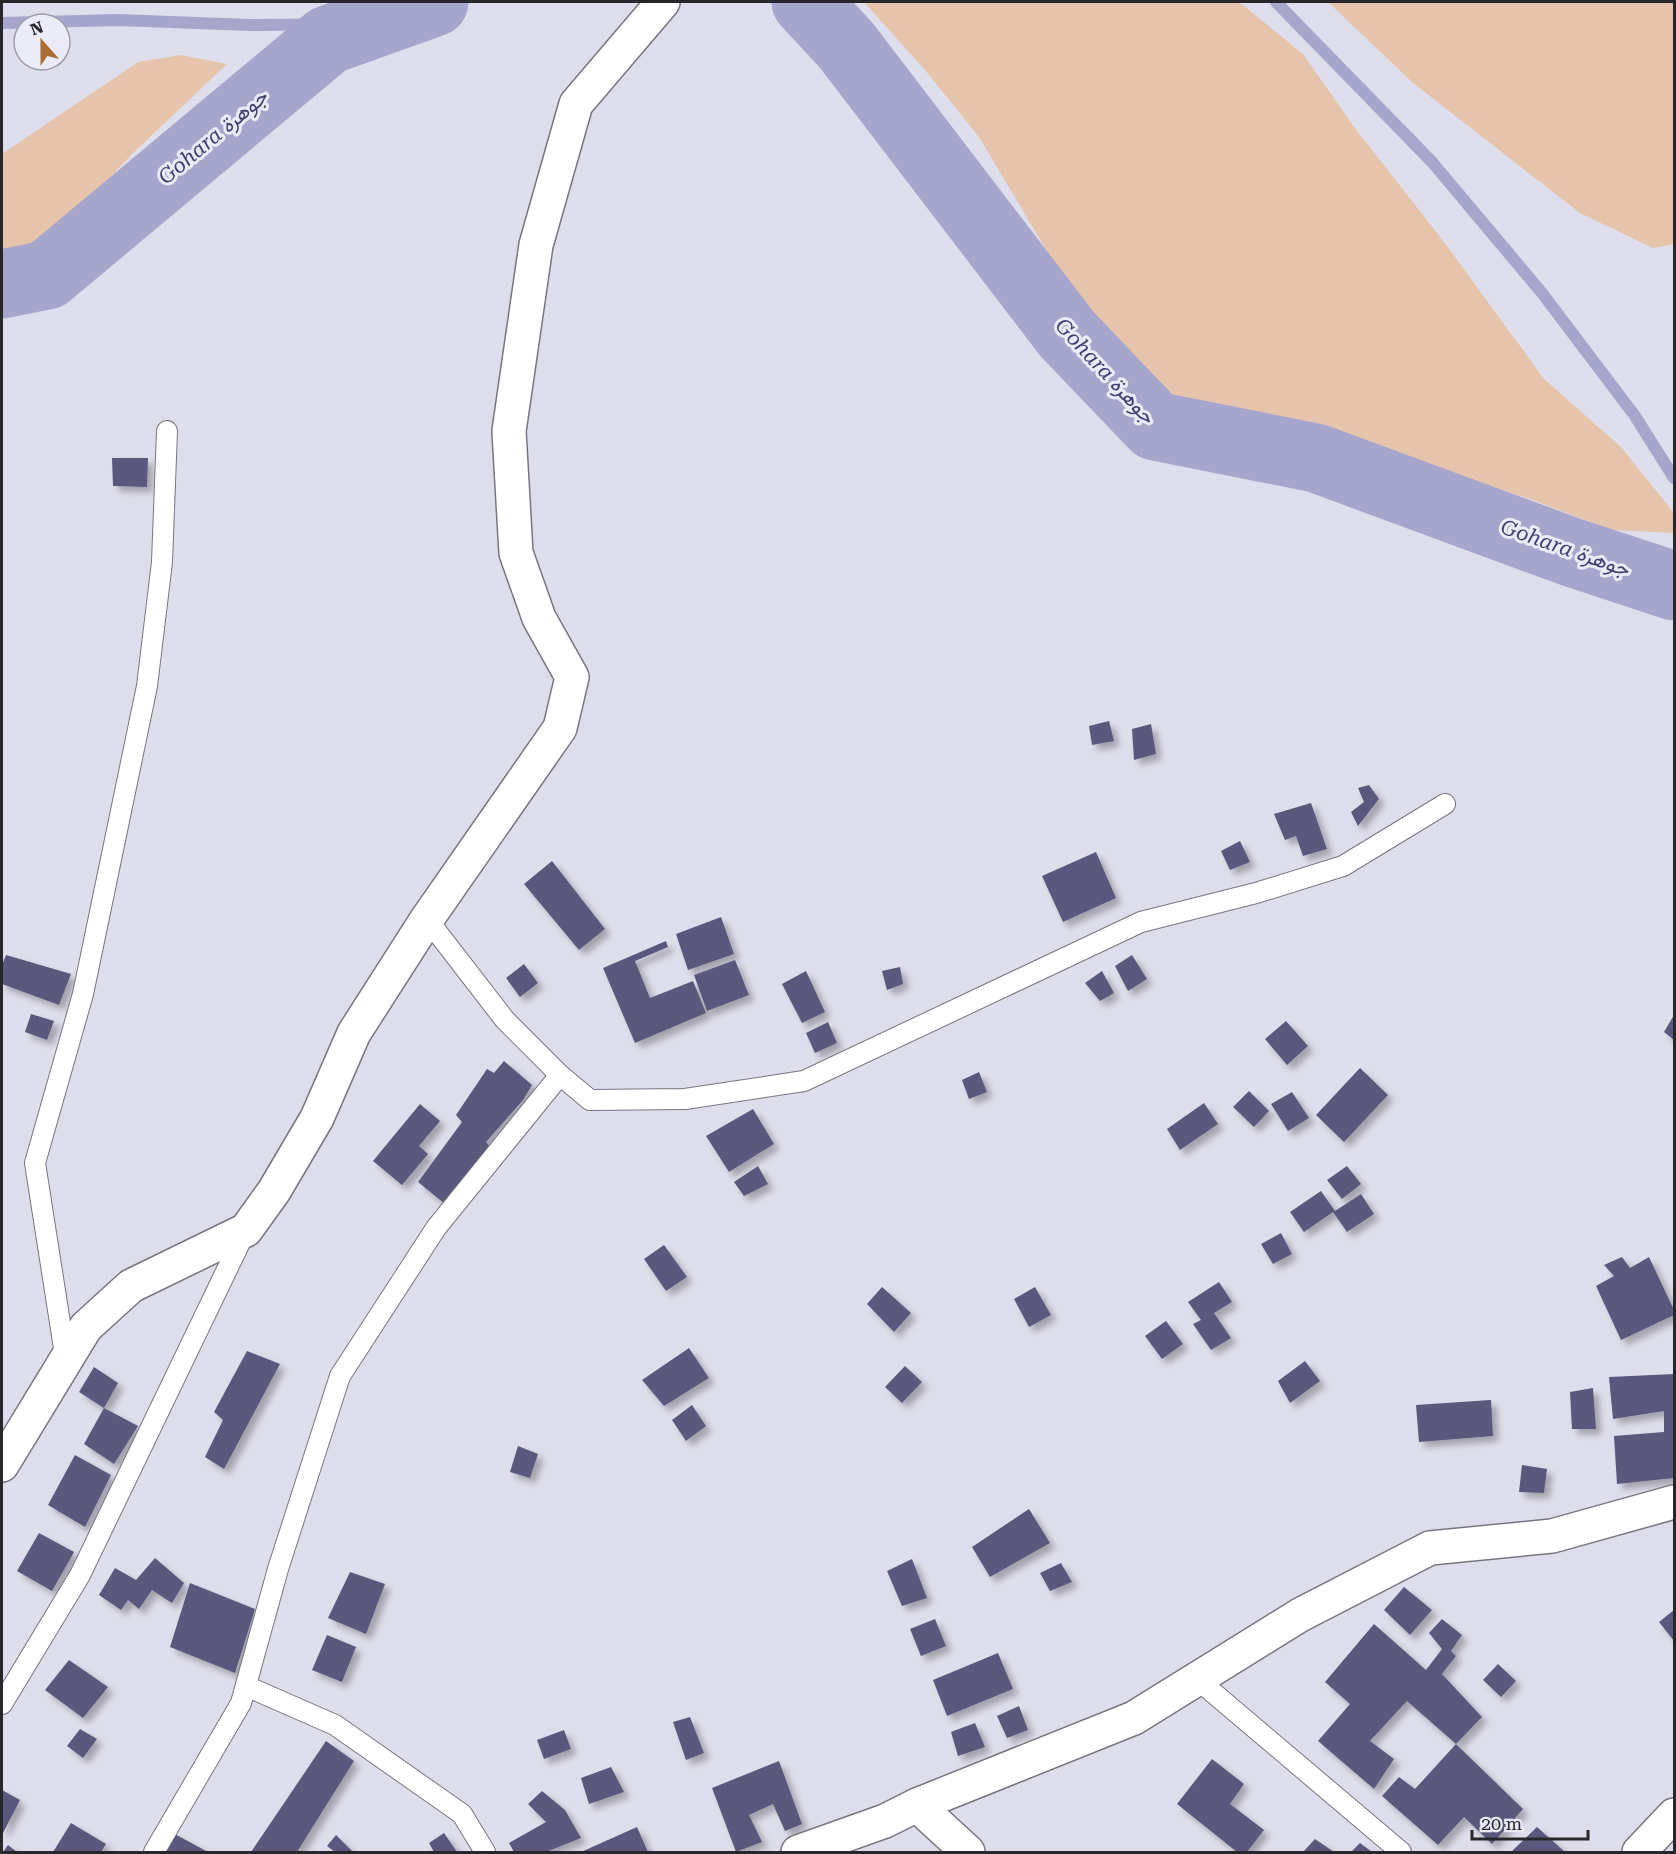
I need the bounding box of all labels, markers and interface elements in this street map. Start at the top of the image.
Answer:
north arrow [12,12,72,72]
text: N [28,17,46,40]
water label: Gohara جوهرة [154,84,274,190]
water label: Gohara جوهرة [1050,314,1160,430]
water label: Gohara جوهرة [1497,515,1633,582]
scale bar [1472,1803,1588,1841]
text: 20 m [1481,1813,1522,1834]

